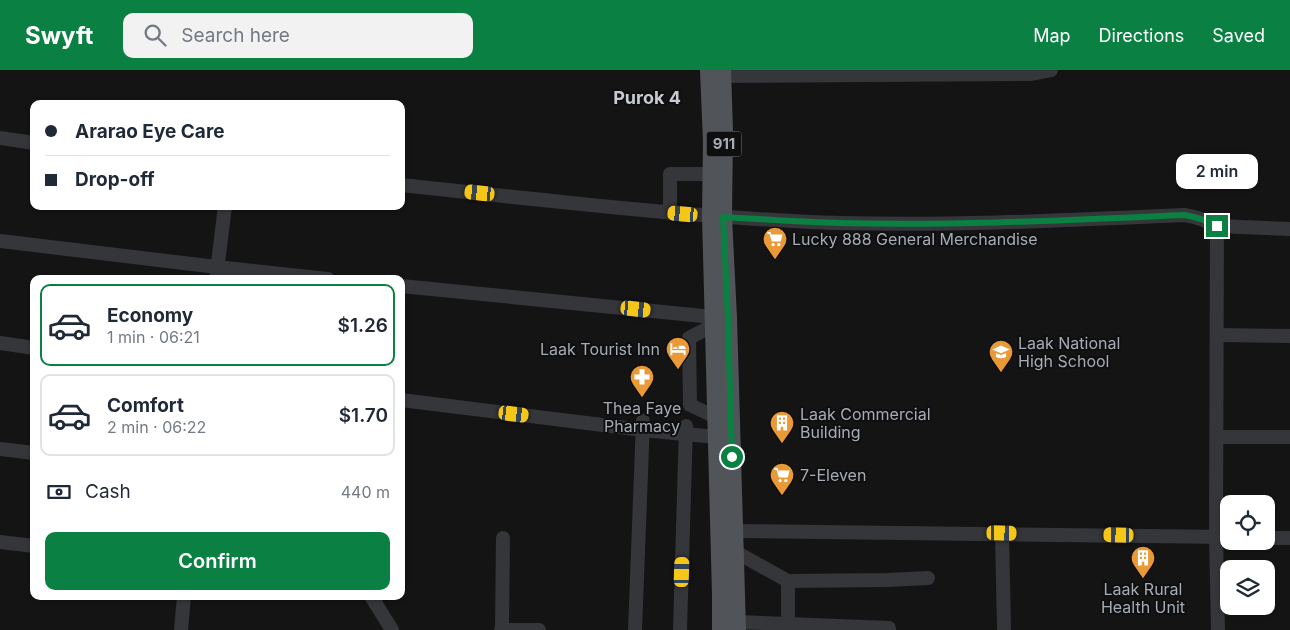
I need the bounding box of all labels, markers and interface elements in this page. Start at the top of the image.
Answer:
search box [123,13,473,58]
text: Swyft [25,21,93,50]
icon: search [141,21,169,49]
text: Search here [181,24,290,47]
text: Map [1033,25,1071,46]
text: Directions [1099,25,1184,46]
text: Saved [1212,25,1265,46]
district label: Purok 4 [613,87,681,108]
text: Ararao Eye Care [75,120,225,143]
road number: 911 [706,132,742,156]
callout: 2 min [1176,154,1258,188]
text: 2 min [1196,161,1238,181]
text: Drop-off [75,168,155,191]
car [464,184,495,202]
car [667,205,698,223]
route end [1206,215,1228,237]
supermarket icon: Lucky 888 General Merchandise [762,226,788,260]
place label: Lucky 888 General Merchandise [792,229,1038,249]
car [620,300,651,318]
icon: car [47,303,92,348]
text: Economy [107,304,193,327]
text: $1.26 [338,314,388,337]
text: 1 min · 06:21 [107,327,200,347]
place label: Laak National High School [1018,333,1120,371]
hotel icon: Laak Tourist Inn [665,336,691,370]
place label: Laak Tourist Inn [540,339,660,359]
school or university icon: Laak National High School [988,339,1014,373]
pharmacy icon: Thea Faye Pharmacy [629,364,655,398]
icon: car [47,393,92,438]
text: Comfort [107,394,184,417]
place label: Thea Faye Pharmacy [603,398,681,436]
text: $1.70 [339,404,388,427]
place label: Laak Commercial Building [800,404,931,442]
car [498,405,529,423]
building icon: Laak Commercial Building [769,410,795,444]
text: 2 min · 06:22 [107,417,206,437]
route start [721,446,743,468]
supermarket icon: 7-Eleven [769,462,795,496]
place label: 7-Eleven [800,465,866,485]
icon: cash [45,478,73,506]
text: Cash [85,480,131,503]
text: 440 m [341,482,390,502]
map controls [1220,495,1275,615]
button: locate [1220,495,1275,550]
car [986,525,1017,541]
car [1103,527,1134,543]
button: Confirm [45,532,390,590]
building icon: Laak Rural Health Unit [1130,545,1156,579]
car [673,557,690,587]
button: layers [1220,560,1275,615]
place label: Laak Rural Health Unit [1101,579,1185,617]

